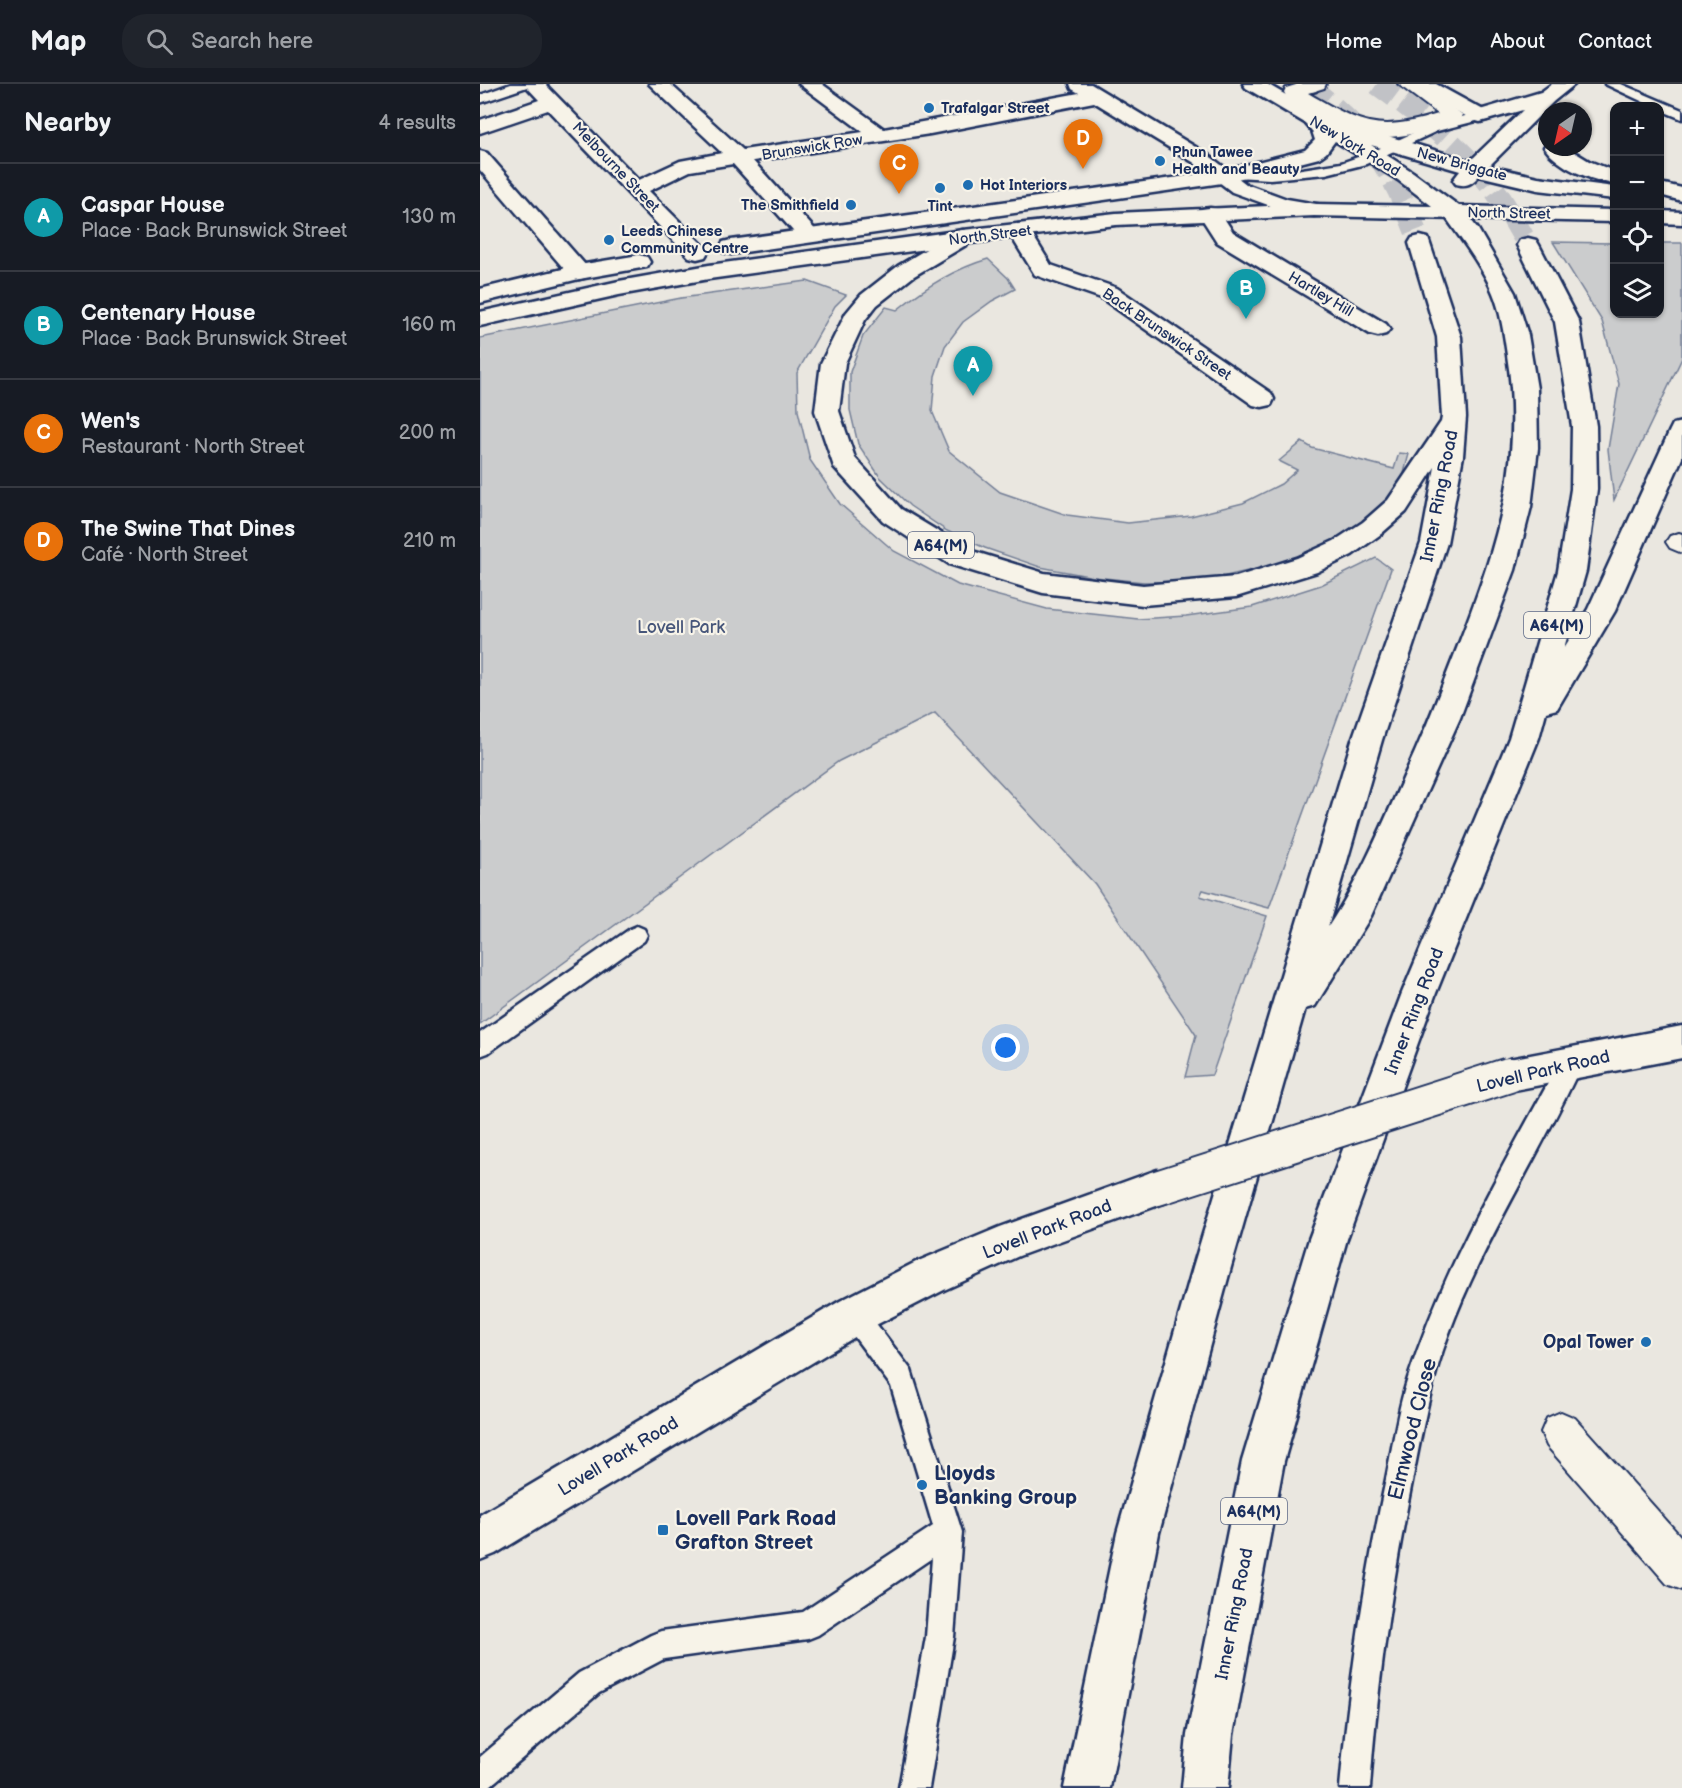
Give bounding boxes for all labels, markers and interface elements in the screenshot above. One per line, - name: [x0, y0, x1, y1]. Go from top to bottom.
- search box: [122, 14, 542, 68]
- text: Map: [30, 25, 86, 58]
- icon: search: [143, 25, 176, 58]
- text: Search here: [191, 28, 313, 55]
- text: Home: [1325, 29, 1382, 54]
- text: Map: [1415, 29, 1457, 54]
- text: About: [1490, 29, 1545, 54]
- text: Contact: [1578, 29, 1652, 54]
- place label: Trafalgar Street: [941, 99, 1049, 118]
- marker: Trafalgar Street: [922, 101, 936, 115]
- north arrow: [1538, 102, 1592, 156]
- map controls: [1610, 102, 1664, 318]
- button: +: [1610, 102, 1664, 156]
- text: Nearby: [24, 108, 111, 139]
- text: 4 results: [378, 111, 456, 135]
- street label: New York Road: [1306, 112, 1404, 181]
- street label: Melbourne Street: [568, 118, 664, 217]
- pin: D: [1064, 120, 1102, 169]
- street label: Brunswick Row: [760, 130, 864, 165]
- place label: Phun Tawee Health and Beauty: [1172, 143, 1299, 179]
- street label: New Briggate: [1415, 143, 1509, 186]
- pin: C: [880, 144, 918, 194]
- marker: Phun Tawee Health and Beauty: [1153, 154, 1167, 168]
- button: −: [1610, 156, 1664, 210]
- place label: Hot Interiors: [980, 176, 1067, 195]
- marker: Hot Interiors: [961, 178, 975, 192]
- marker: Tint: [933, 181, 947, 195]
- text: Caspar House: [81, 192, 225, 219]
- place label: The Smithfield: [741, 196, 839, 215]
- place label: Tint: [927, 197, 953, 216]
- marker: The Smithfield: [844, 198, 858, 212]
- street label: North Street: [1467, 203, 1551, 224]
- text: A: [37, 205, 50, 229]
- text: 130 m: [402, 205, 456, 229]
- button: locate: [1610, 210, 1664, 264]
- text: Place · Back Brunswick Street: [81, 219, 347, 243]
- street label: North Street: [948, 221, 1033, 250]
- place label: Leeds Chinese Community Centre: [621, 222, 749, 258]
- marker: Leeds Chinese Community Centre: [602, 233, 616, 247]
- button: layers: [1610, 264, 1664, 318]
- street label: Hartley Hill: [1285, 268, 1357, 321]
- pin: B: [1226, 270, 1266, 319]
- street label: Back Brunswick Street: [1098, 284, 1235, 385]
- text: Centenary House: [81, 300, 255, 327]
- text: B: [36, 313, 51, 337]
- text: 160 m: [402, 313, 456, 337]
- text: Place · Back Brunswick Street: [81, 327, 347, 351]
- pin: A: [954, 346, 992, 396]
- text: Wen's: [81, 408, 140, 435]
- text: C: [36, 421, 51, 445]
- text: 200 m: [399, 421, 456, 445]
- street label: Inner Ring Road: [1416, 428, 1463, 564]
- text: Restaurant · North Street: [81, 435, 305, 459]
- text: The Swine That Dines: [81, 516, 295, 543]
- text: D: [37, 529, 50, 553]
- text: 210 m: [403, 529, 456, 553]
- road number: A64(M): [908, 532, 974, 558]
- text: Café · North Street: [81, 543, 248, 567]
- road number: A64(M): [1524, 612, 1590, 638]
- park label: Lovell Park: [637, 617, 725, 638]
- street label: Inner Ring Road: [1381, 945, 1448, 1077]
- your location: [991, 1033, 1020, 1062]
- street label: Lovell Park Road: [1474, 1046, 1612, 1097]
- street label: Lovell Park Road: [980, 1195, 1115, 1264]
- place label: Opal Tower: [1543, 1332, 1635, 1353]
- marker: Opal Tower: [1639, 1335, 1653, 1349]
- street label: Elmwood Close: [1383, 1356, 1442, 1503]
- street label: Lovell Park Road: [554, 1412, 682, 1501]
- place label: Lloyds Banking Group: [934, 1461, 1077, 1510]
- marker: Lloyds Banking Group: [915, 1478, 929, 1492]
- road number: A64(M): [1221, 1498, 1287, 1524]
- place label: Lovell Park Road Grafton Street: [675, 1506, 836, 1555]
- marker: Lovell Park Road Grafton Street: [656, 1523, 670, 1537]
- street label: Inner Ring Road: [1211, 1546, 1258, 1682]

